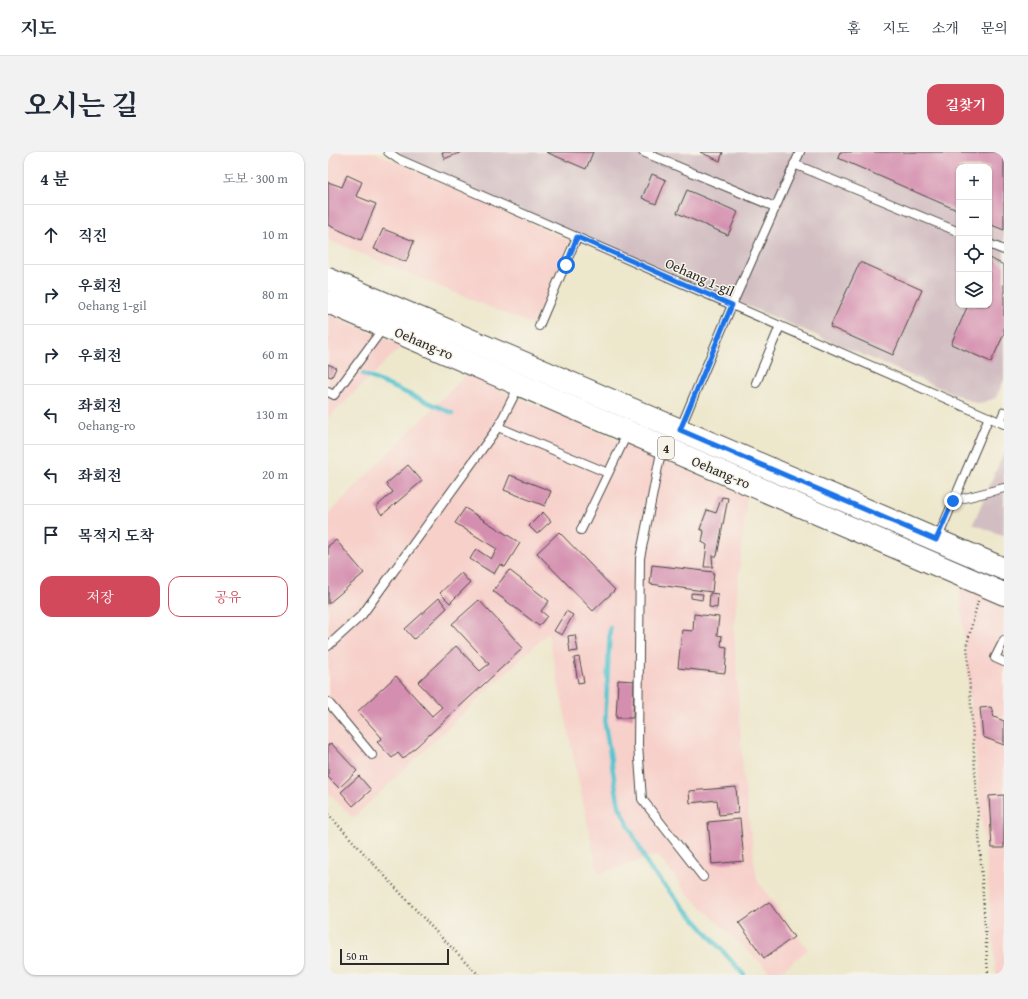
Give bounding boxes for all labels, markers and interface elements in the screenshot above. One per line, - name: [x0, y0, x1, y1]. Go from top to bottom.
- text: 지도: [20, 14, 57, 42]
- text: 홈: [847, 18, 861, 38]
- text: 지도: [883, 18, 910, 38]
- text: 소개: [932, 18, 959, 38]
- text: 문의: [981, 18, 1008, 38]
- text: 오시는 길: [24, 84, 138, 125]
- button: 길찾기: [927, 84, 1004, 125]
- map controls: [956, 164, 992, 308]
- button: +: [956, 164, 992, 200]
- text: 4 분: [40, 166, 69, 191]
- text: 도보 · 300 m: [223, 169, 288, 188]
- button: −: [956, 200, 992, 236]
- icon: ahead: [40, 224, 62, 246]
- text: 직진: [78, 225, 107, 246]
- text: 10 m: [262, 225, 288, 244]
- button: locate: [956, 236, 992, 272]
- street label: Oehang 1-gil: [662, 253, 738, 301]
- route start: [557, 256, 575, 274]
- button: layers: [956, 272, 992, 308]
- text: 우회전: [78, 275, 121, 296]
- icon: right: [40, 284, 62, 306]
- text: 80 m: [262, 285, 288, 304]
- text: Oehang 1-gil: [78, 296, 147, 315]
- street label: Oehang-ro: [392, 322, 456, 364]
- icon: right: [40, 344, 62, 366]
- text: 우회전: [78, 345, 121, 366]
- text: 60 m: [262, 345, 288, 364]
- text: 좌회전: [78, 395, 121, 416]
- icon: left: [40, 404, 62, 426]
- text: 130 m: [256, 405, 288, 424]
- text: Oehang-ro: [78, 416, 135, 435]
- road number: 4: [658, 437, 674, 459]
- street label: Oehang-ro: [689, 451, 753, 493]
- icon: left: [40, 464, 62, 486]
- text: 좌회전: [78, 465, 121, 486]
- text: 20 m: [262, 465, 288, 484]
- route end: [944, 492, 962, 510]
- icon: arrive: [40, 524, 62, 546]
- text: 목적지 도착: [78, 525, 154, 546]
- button: 저장: [40, 576, 160, 617]
- button: 공유: [168, 576, 288, 617]
- scale bar: [340, 947, 449, 966]
- text: 50 m: [346, 948, 368, 964]

